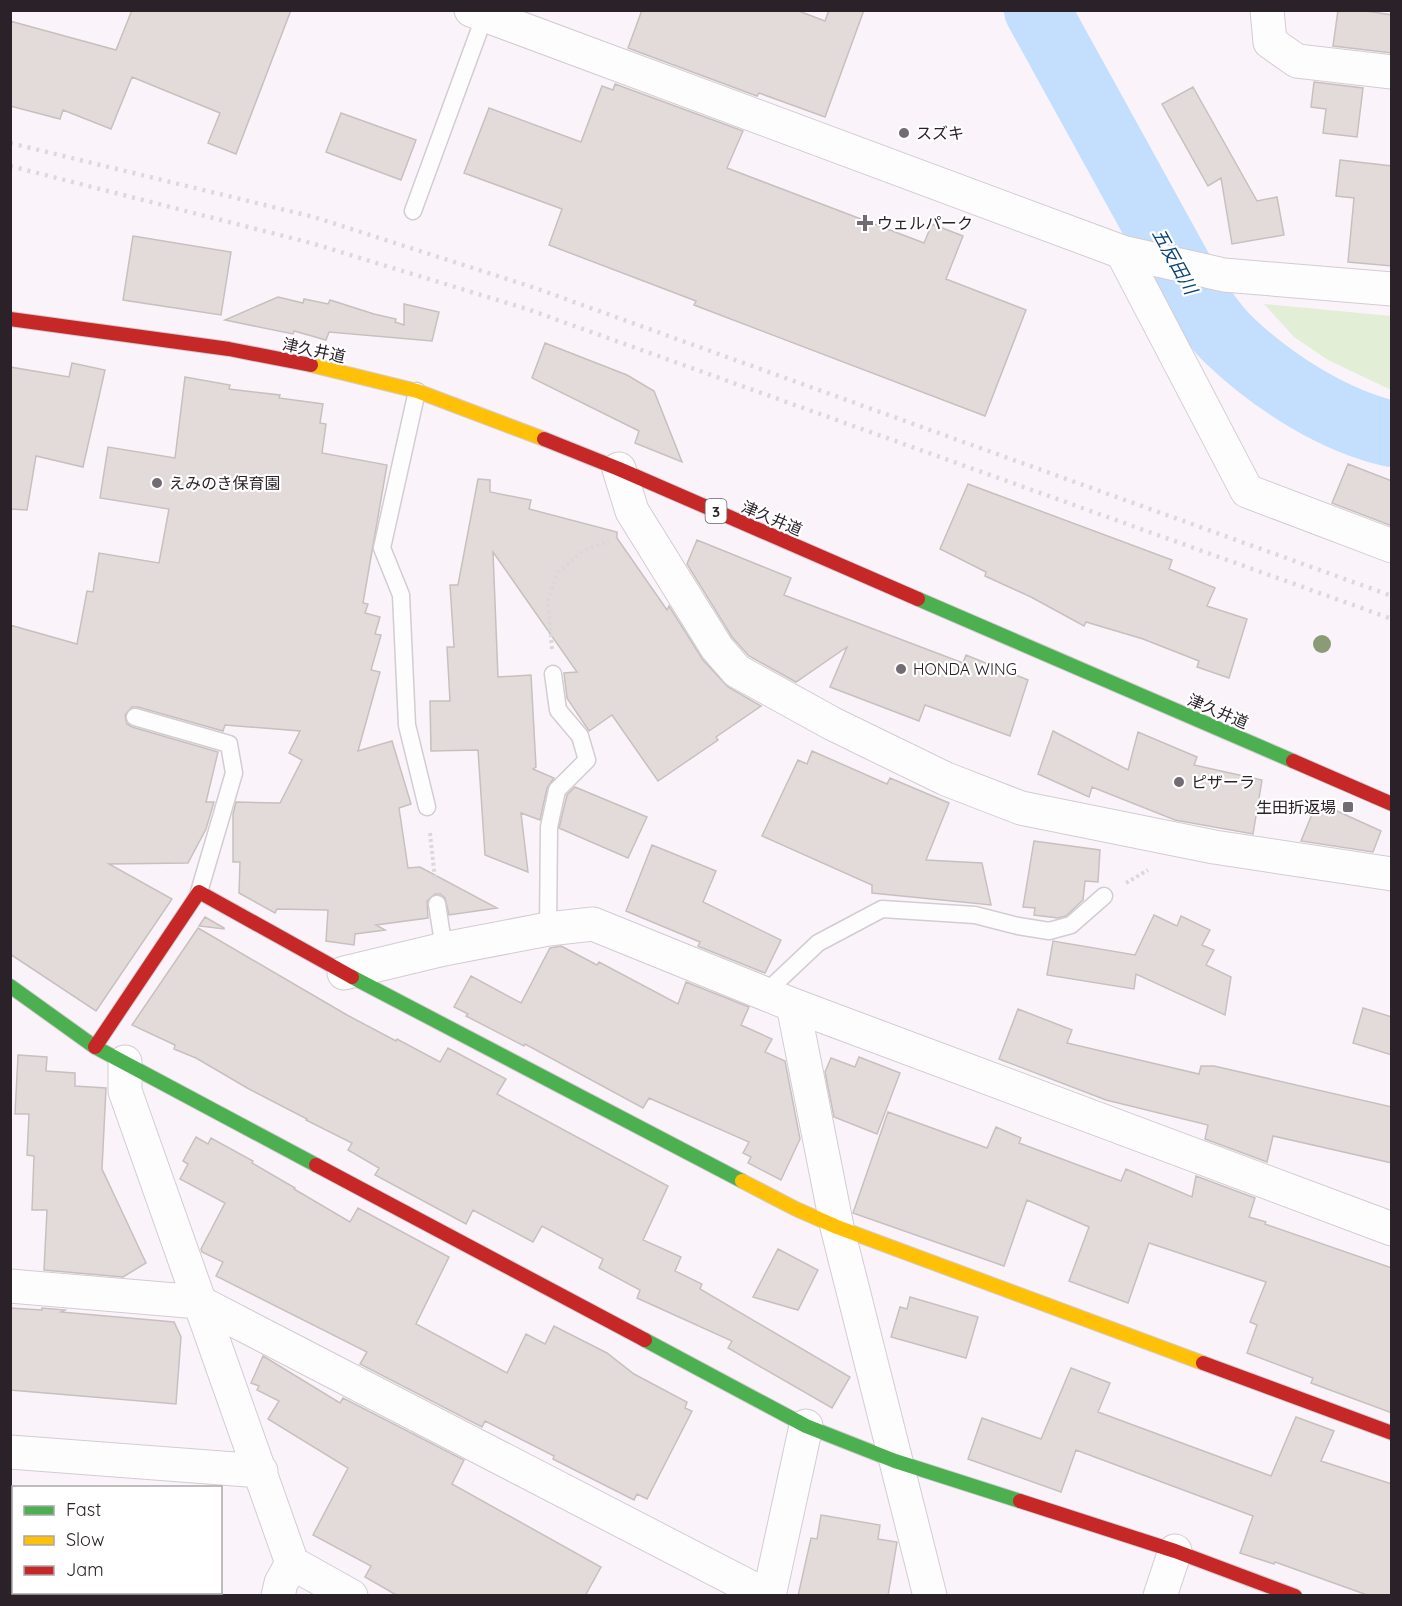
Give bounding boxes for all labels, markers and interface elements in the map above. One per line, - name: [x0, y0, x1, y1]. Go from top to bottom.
- place label: スズキ: [916, 123, 964, 143]
- marker: スズキ: [897, 126, 911, 140]
- place label: ウェルパーク: [877, 213, 973, 233]
- marker: ウェルパーク: [858, 216, 872, 230]
- water label: 五反田川: [1147, 224, 1203, 300]
- street label: 津久井道: [281, 334, 347, 366]
- place label: えみのき保育園: [169, 473, 281, 493]
- marker: えみのき保育園: [150, 476, 164, 490]
- street label: 津久井道: [739, 496, 805, 540]
- road number: 3: [706, 499, 726, 523]
- place label: HONDA WING: [913, 659, 1017, 679]
- marker: HONDA WING: [894, 662, 908, 676]
- street label: 津久井道: [1185, 689, 1251, 733]
- place label: ピザーラ: [1191, 772, 1255, 792]
- marker: ピザーラ: [1172, 775, 1186, 789]
- place label: 生田折返場: [1256, 797, 1336, 817]
- marker: 生田折返場: [1341, 800, 1355, 814]
- legend: [12, 1486, 222, 1594]
- text: Fast: [66, 1498, 101, 1521]
- text: Slow: [66, 1528, 104, 1551]
- text: Jam: [66, 1558, 104, 1581]

